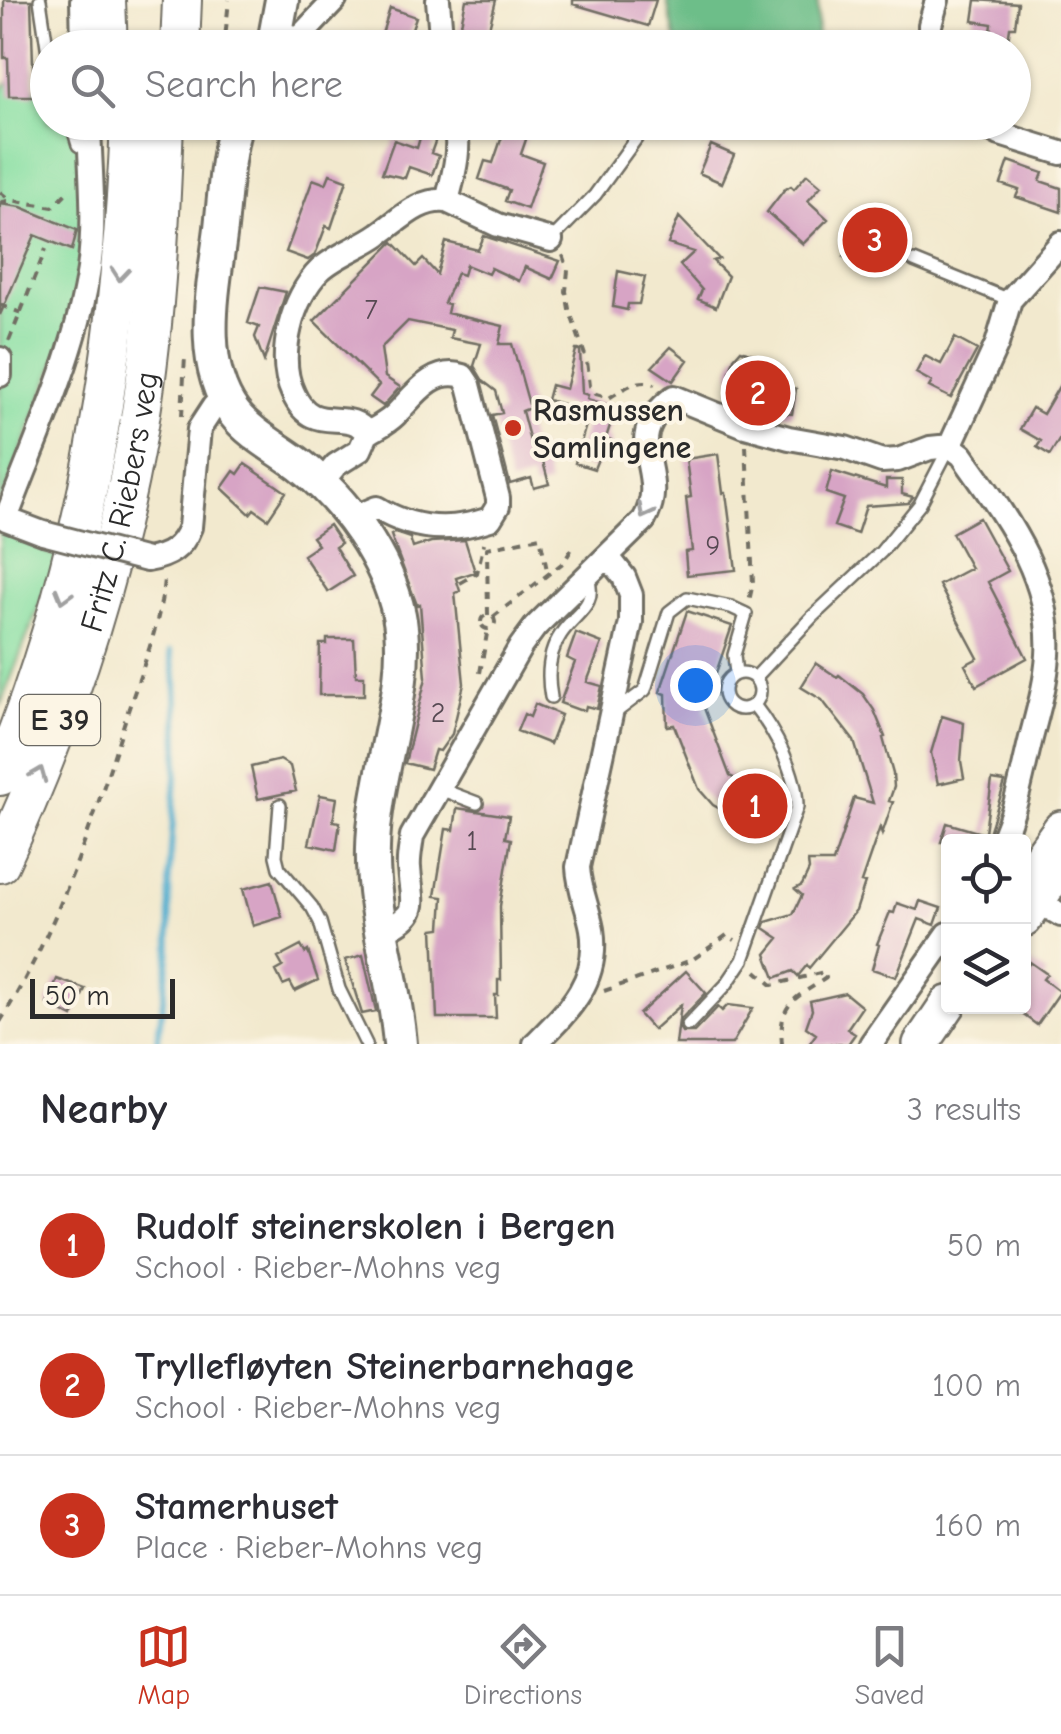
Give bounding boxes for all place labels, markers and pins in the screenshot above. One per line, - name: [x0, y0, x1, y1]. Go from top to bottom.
- pin: 3: [842, 202, 908, 278]
- pin: 2: [726, 356, 790, 430]
- place label: Rasmussen Samlingene: [533, 392, 691, 466]
- marker: Rasmussen Samlingene: [502, 417, 524, 439]
- pin: 1: [722, 768, 788, 844]

